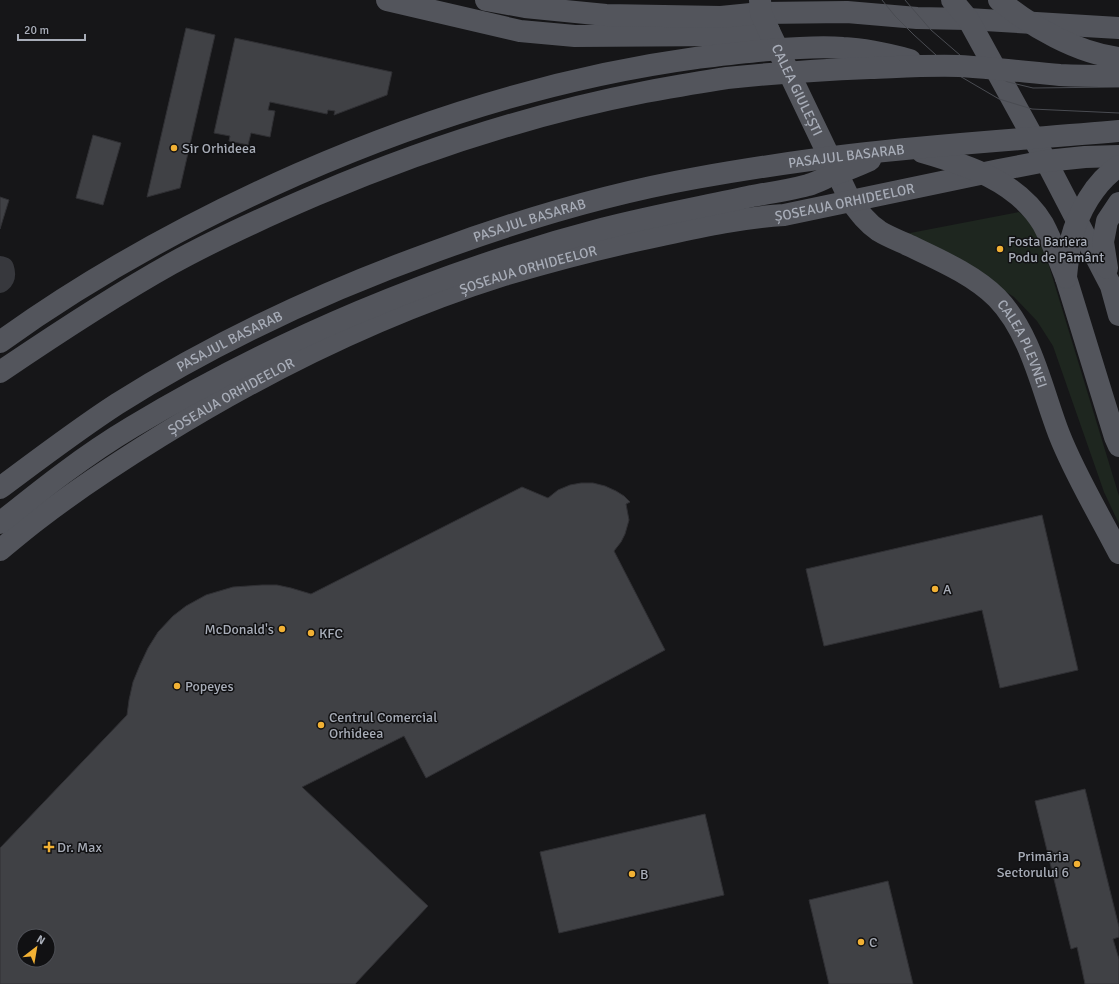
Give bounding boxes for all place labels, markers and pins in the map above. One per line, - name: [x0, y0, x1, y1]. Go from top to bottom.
- place label: Sir Orhideea: [182, 140, 256, 157]
- marker: Sir Orhideea: [169, 143, 179, 153]
- place label: Fosta Bariera Podu de Pământ: [1008, 233, 1104, 266]
- marker: Fosta Bariera Podu de Pământ: [995, 244, 1005, 254]
- place label: A: [943, 581, 952, 598]
- marker: A: [930, 584, 940, 594]
- place label: McDonald's: [205, 621, 274, 638]
- marker: McDonald's: [277, 624, 287, 634]
- place label: KFC: [319, 625, 343, 642]
- marker: KFC: [306, 628, 316, 638]
- place label: Popeyes: [185, 678, 234, 695]
- marker: Popeyes: [172, 681, 182, 691]
- place label: Centrul Comercial Orhideea: [329, 709, 437, 742]
- marker: Centrul Comercial Orhideea: [316, 720, 326, 730]
- place label: Dr. Max: [57, 839, 102, 856]
- marker: Dr. Max: [44, 842, 54, 852]
- place label: Primăria Sectorului 6: [997, 848, 1069, 881]
- marker: Primăria Sectorului 6: [1072, 859, 1082, 869]
- place label: B: [640, 866, 648, 883]
- marker: B: [627, 869, 637, 879]
- place label: C: [869, 934, 877, 951]
- marker: C: [856, 937, 866, 947]

